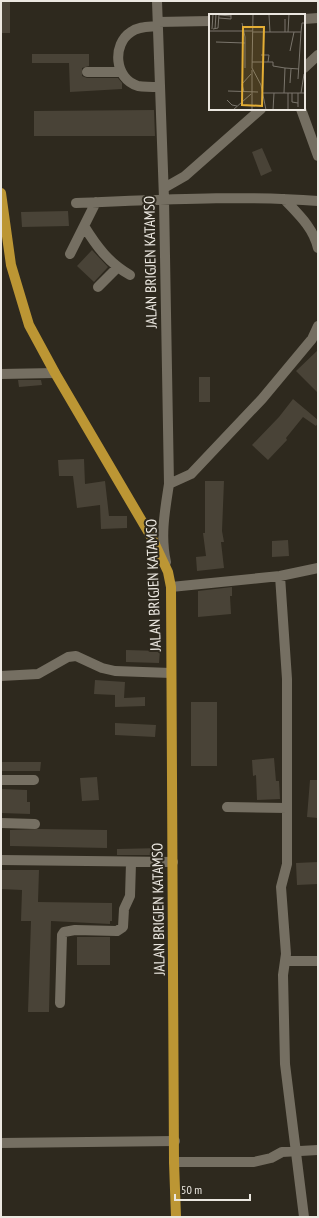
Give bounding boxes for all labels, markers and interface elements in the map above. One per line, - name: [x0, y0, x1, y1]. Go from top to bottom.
- inset map: [209, 14, 305, 110]
- street label: JALAN BRIGJEN KATAMSO: [139, 196, 161, 329]
- street label: JALAN BRIGJEN KATAMSO: [141, 519, 165, 652]
- street label: JALAN BRIGJEN KATAMSO: [147, 843, 169, 976]
- scale bar: [175, 1176, 250, 1202]
- text: 50 m: [181, 1182, 202, 1197]

